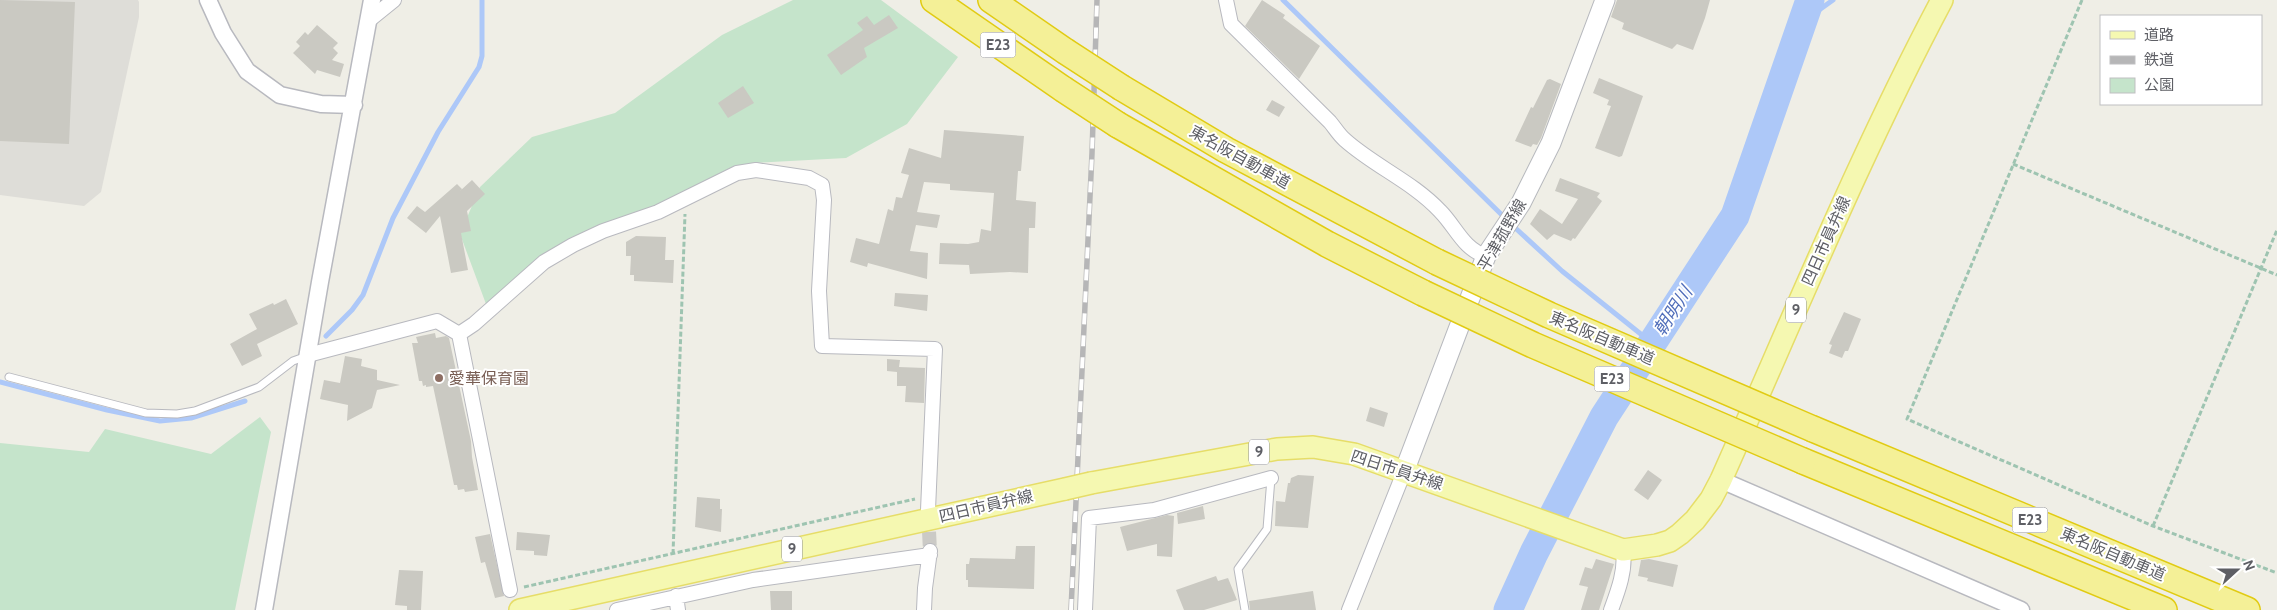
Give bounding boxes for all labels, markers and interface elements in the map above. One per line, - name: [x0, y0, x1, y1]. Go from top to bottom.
- legend: [2100, 15, 2262, 105]
- text: 道路: [2144, 26, 2174, 44]
- road number: E23: [980, 32, 1016, 58]
- text: 鉄道: [2144, 51, 2174, 69]
- text: 公園: [2144, 76, 2174, 94]
- street label: 東名阪自動車道: [1186, 122, 1294, 192]
- street label: 四日市員弁線: [1798, 193, 1854, 289]
- street label: 平津菰野線: [1474, 196, 1530, 274]
- water label: 朝明川: [1649, 281, 1698, 340]
- road number: 9: [1786, 298, 1806, 322]
- street label: 東名阪自動車道: [1547, 307, 1657, 369]
- road number: E23: [1594, 366, 1630, 392]
- place label: 愛華保育園: [449, 369, 529, 388]
- marker: 愛華保育園: [433, 372, 445, 384]
- road number: 9: [1249, 440, 1269, 464]
- street label: 四日市員弁線: [1348, 446, 1446, 494]
- street label: 四日市員弁線: [937, 486, 1035, 526]
- road number: E23: [2012, 508, 2048, 532]
- street label: 東名阪自動車道: [2058, 523, 2168, 585]
- road number: 9: [782, 536, 802, 562]
- north arrow: [2212, 545, 2262, 595]
- text: N: [2239, 557, 2259, 573]

